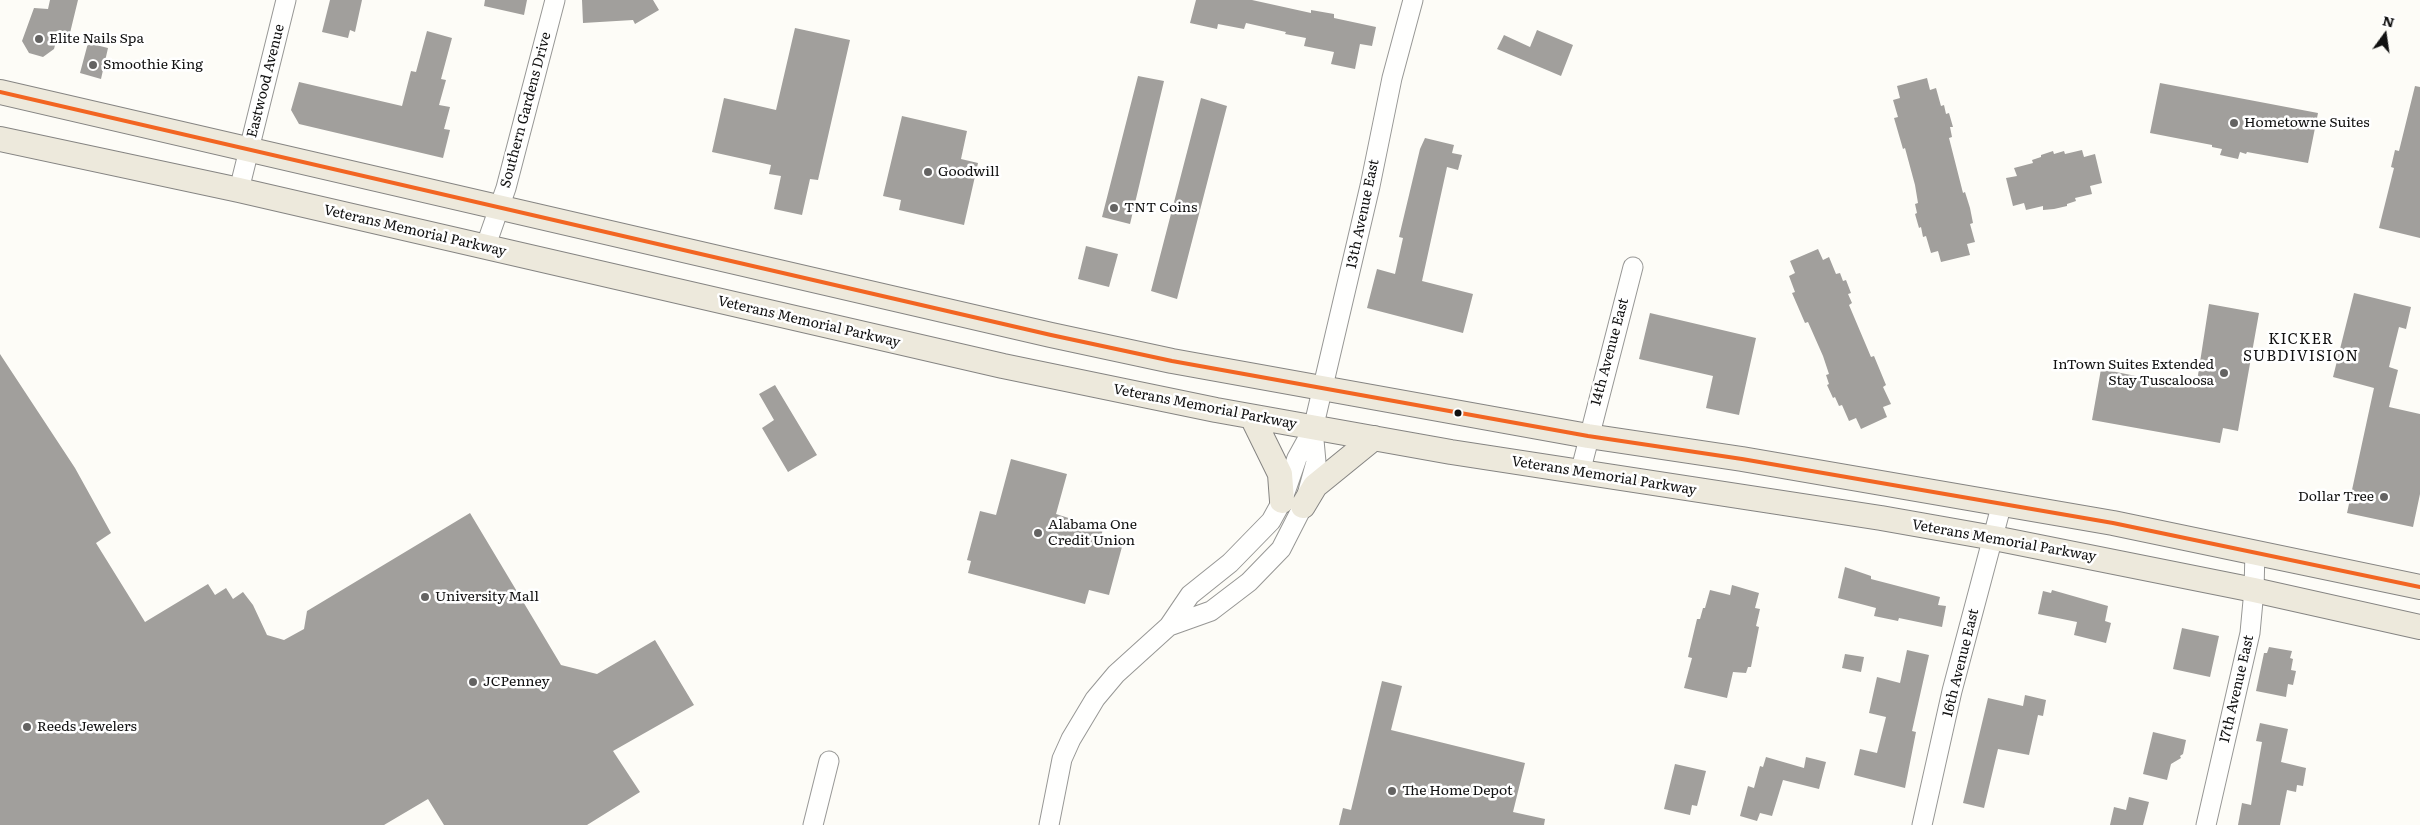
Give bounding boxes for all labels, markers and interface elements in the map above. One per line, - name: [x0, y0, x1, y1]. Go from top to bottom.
- text: N: [2381, 9, 2397, 32]
- north arrow: [2360, 10, 2410, 60]
- street label: Eastwood Avenue: [244, 22, 288, 140]
- street label: Southern Gardens Drive: [497, 30, 555, 190]
- place label: Elite Nails Spa: [49, 31, 144, 47]
- marker: Elite Nails Spa: [33, 33, 45, 45]
- place label: Smoothie King: [103, 57, 203, 73]
- marker: Smoothie King: [87, 59, 99, 71]
- place label: Hometowne Suites: [2244, 115, 2369, 131]
- marker: Hometowne Suites: [2228, 117, 2240, 129]
- street label: 13th Avenue East: [1343, 158, 1383, 270]
- place label: Goodwill: [938, 164, 999, 180]
- marker: Goodwill: [922, 166, 934, 178]
- place label: TNT Coins: [1124, 200, 1197, 216]
- street label: Veterans Memorial Parkway: [322, 202, 508, 260]
- marker: TNT Coins: [1108, 202, 1120, 214]
- street label: Veterans Memorial Parkway: [716, 293, 902, 351]
- street label: 14th Avenue East: [1588, 296, 1632, 408]
- district label: KICKER SUBDIVISION: [2242, 331, 2360, 366]
- place label: InTown Suites Extended Stay Tuscaloosa: [2052, 357, 2214, 390]
- marker: InTown Suites Extended Stay Tuscaloosa: [2218, 367, 2230, 379]
- street label: Veterans Memorial Parkway: [1112, 381, 1298, 433]
- unlabelled marker: [1453, 408, 1463, 418]
- street label: Veterans Memorial Parkway: [1510, 453, 1698, 499]
- place label: Dollar Tree: [2298, 489, 2374, 505]
- marker: Dollar Tree: [2378, 491, 2390, 503]
- street label: Veterans Memorial Parkway: [1910, 516, 2098, 566]
- place label: Alabama One Credit Union: [1048, 517, 1137, 550]
- marker: Alabama One Credit Union: [1032, 527, 1044, 539]
- place label: University Mall: [435, 589, 539, 605]
- marker: University Mall: [419, 591, 431, 603]
- street label: 16th Avenue East: [1939, 607, 1983, 719]
- street label: 17th Avenue East: [2216, 633, 2258, 745]
- place label: JCPenney: [483, 674, 550, 690]
- marker: JCPenney: [467, 676, 479, 688]
- place label: Reeds Jewelers: [37, 719, 137, 735]
- marker: Reeds Jewelers: [21, 721, 33, 733]
- place label: The Home Depot: [1402, 783, 1513, 799]
- marker: The Home Depot: [1386, 785, 1398, 797]

